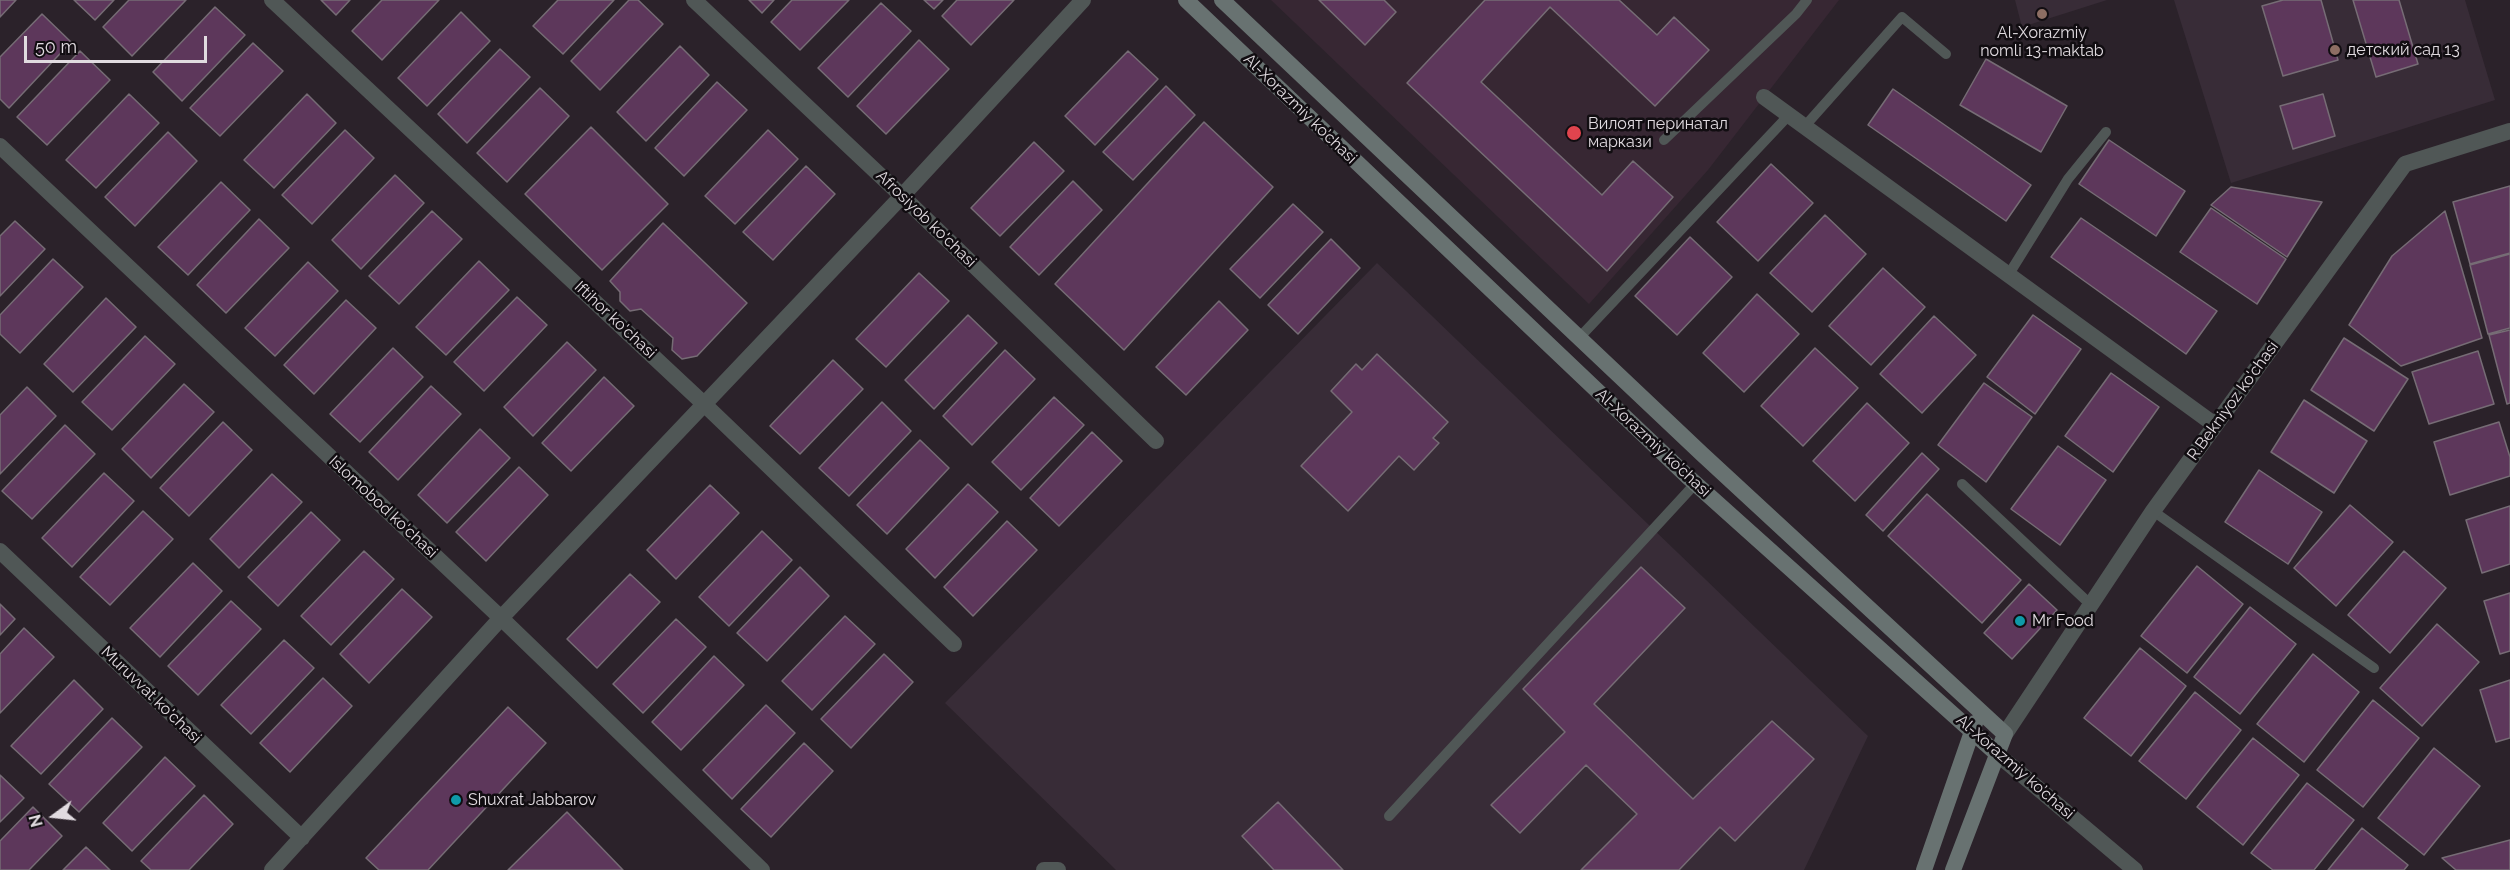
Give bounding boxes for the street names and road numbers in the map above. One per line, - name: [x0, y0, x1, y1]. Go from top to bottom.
- street label: Al-Xorazmiy ko’chasi: [1239, 50, 1361, 168]
- street label: Afrosiyob ko'chasi: [872, 166, 980, 272]
- street label: Iftihor ko'chasi: [570, 277, 660, 363]
- street label: R.Bekniyoz ko'chasi: [2183, 338, 2283, 464]
- street label: Al-Xorazmiy ko’chasi: [1592, 385, 1714, 501]
- street label: Islomobod ko'chasi: [325, 452, 441, 562]
- street label: Muruvvat ko'chasi: [97, 642, 205, 748]
- street label: Al-Xorazmiy ko’chasi: [1952, 711, 2078, 823]

